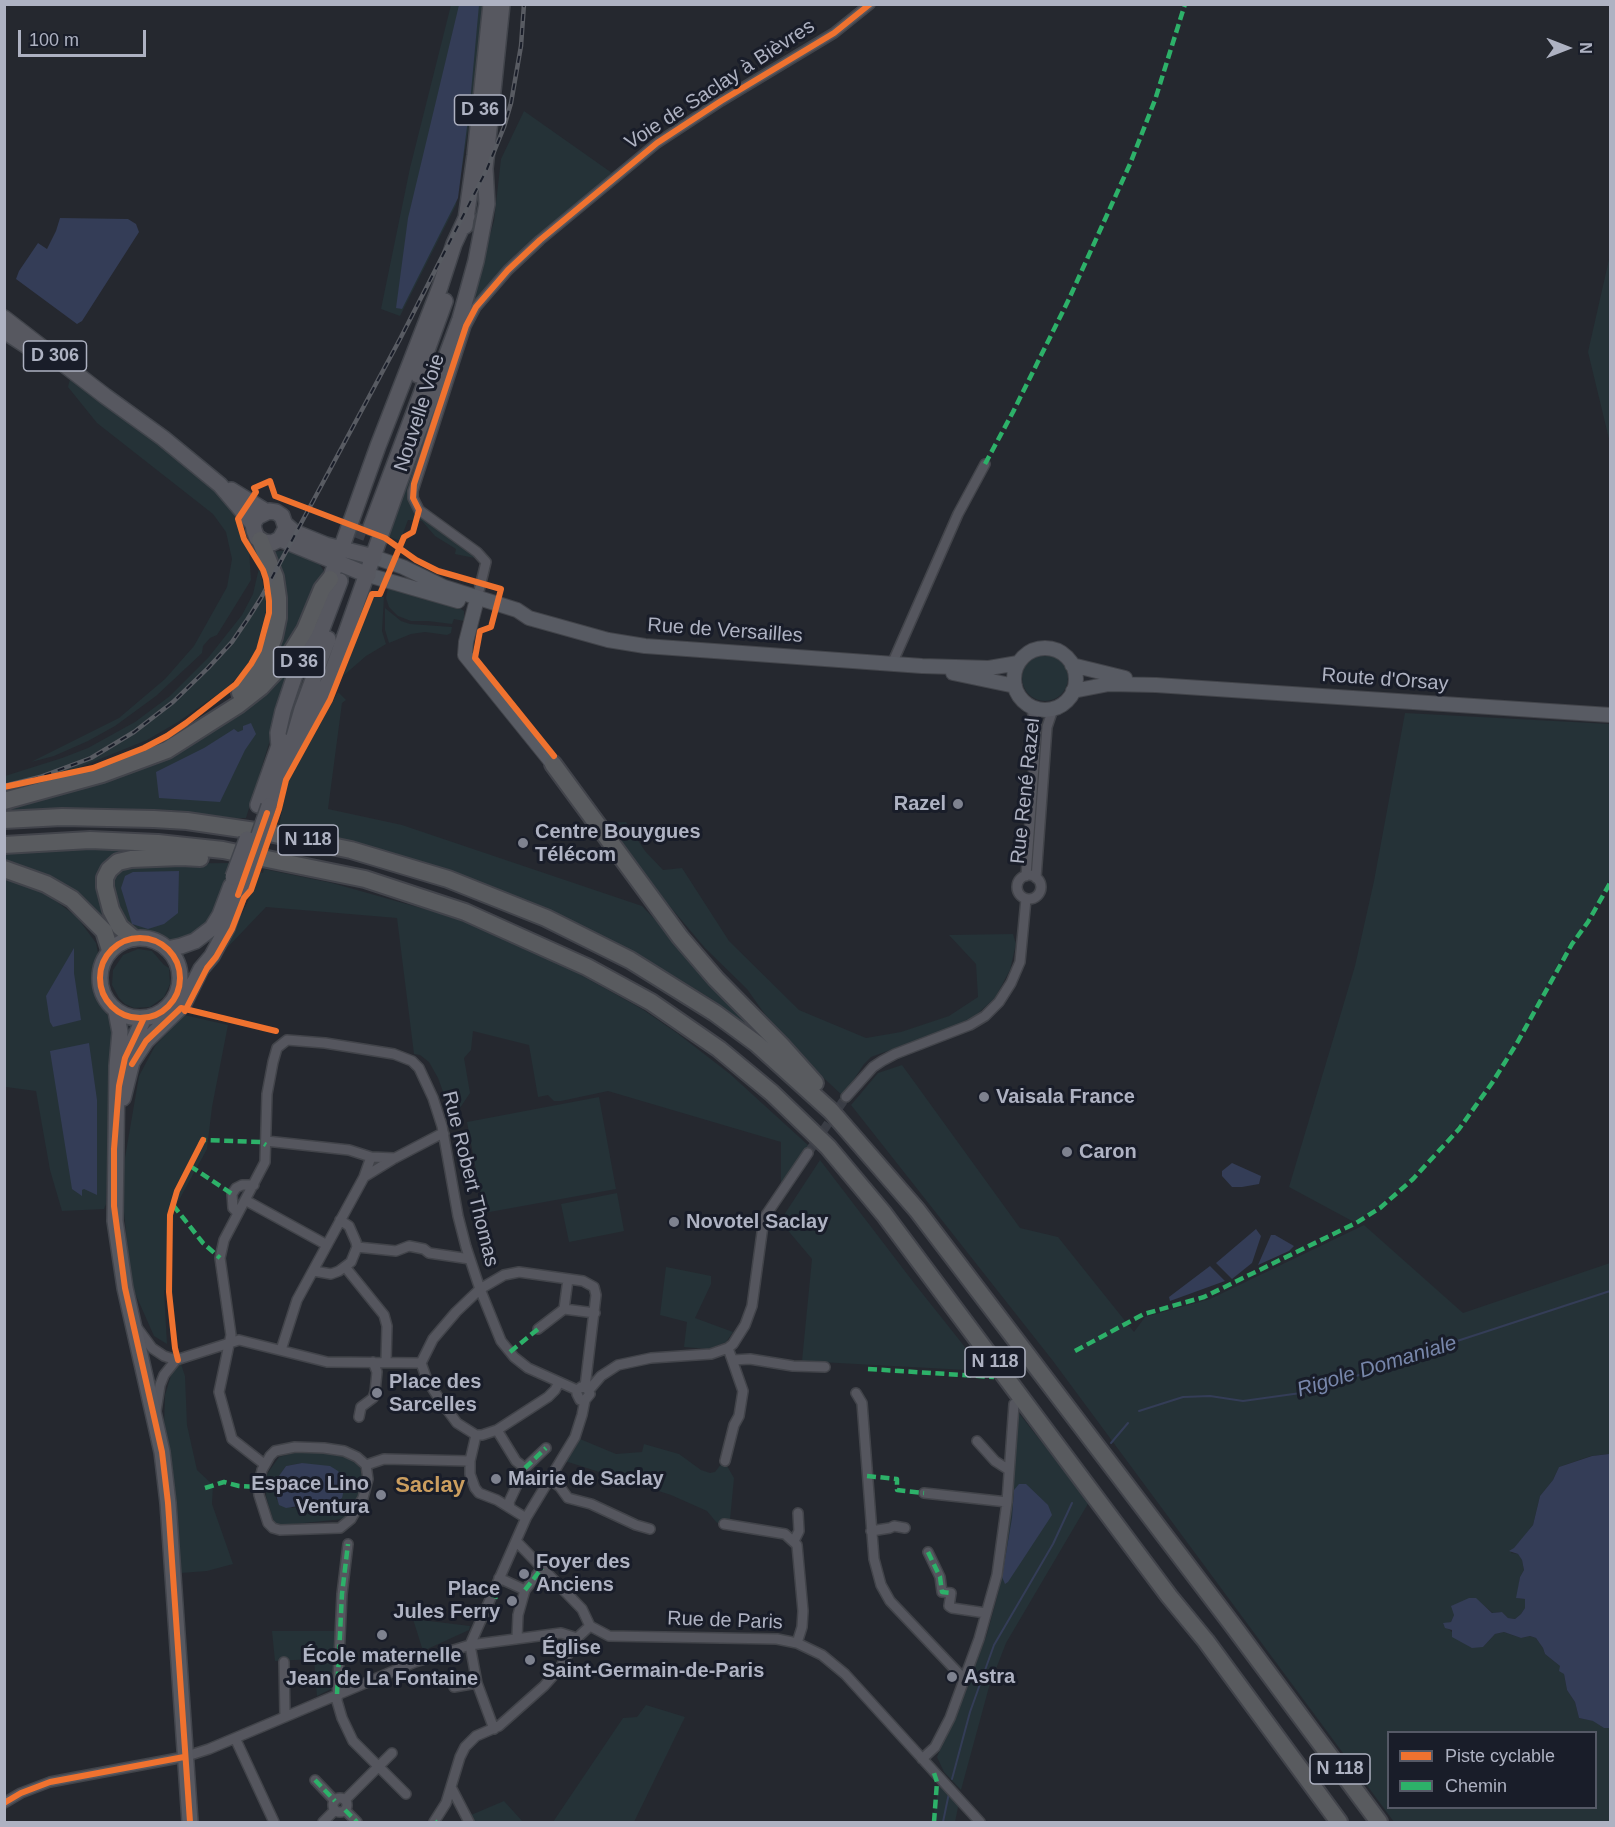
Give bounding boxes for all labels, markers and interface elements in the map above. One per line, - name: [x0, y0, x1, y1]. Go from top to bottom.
- street label: Voie de Saclay à Bièvres: [621, 15, 819, 155]
- scale bar: [21, 18, 148, 56]
- north arrow: [1537, 18, 1597, 78]
- text: 100 m: [29, 30, 79, 50]
- text: N: [1577, 42, 1594, 54]
- road number: D 36: [454, 95, 506, 125]
- road number: D 306: [23, 341, 86, 371]
- street label: Nouvelle Voie: [390, 351, 450, 475]
- street label: Rue de Versailles: [647, 614, 803, 648]
- road number: D 36: [274, 647, 324, 677]
- street label: Route d'Orsay: [1321, 664, 1449, 696]
- street label: Rue René Razel: [1006, 717, 1046, 865]
- place label: Razel: [894, 792, 946, 816]
- marker: Razel: [951, 797, 965, 811]
- place label: Centre Bouygues Télécom: [535, 820, 701, 867]
- road number: N 118: [278, 825, 338, 855]
- marker: Centre Bouygues Télécom: [516, 836, 530, 850]
- place label: Vaisala France: [996, 1085, 1135, 1109]
- street label: Rue Robert Thomas: [437, 1089, 503, 1269]
- marker: Vaisala France: [977, 1090, 991, 1104]
- place label: Caron: [1079, 1140, 1137, 1164]
- marker: Caron: [1060, 1145, 1074, 1159]
- place label: Novotel Saclay: [686, 1210, 828, 1234]
- marker: Novotel Saclay: [667, 1215, 681, 1229]
- water label: Rigole Domaniale: [1294, 1331, 1460, 1403]
- road number: N 118: [965, 1347, 1025, 1377]
- place label: Place des Sarcelles: [389, 1370, 481, 1417]
- marker: Place des Sarcelles: [370, 1386, 384, 1400]
- place label: Mairie de Saclay: [508, 1467, 664, 1491]
- place label: Espace Lino Ventura: [251, 1472, 369, 1519]
- marker: Mairie de Saclay: [489, 1472, 503, 1486]
- district label: Saclay: [395, 1473, 465, 1499]
- marker: Espace Lino Ventura: [374, 1488, 388, 1502]
- place label: Foyer des Anciens: [536, 1550, 630, 1597]
- marker: Foyer des Anciens: [517, 1567, 531, 1581]
- place label: Place Jules Ferry: [393, 1577, 500, 1624]
- marker: Place Jules Ferry: [505, 1594, 519, 1608]
- street label: Rue de Paris: [667, 1607, 783, 1635]
- marker: École maternelle Jean de La Fontaine: [375, 1628, 389, 1642]
- place label: Église Saint-Germain-de-Paris: [542, 1636, 764, 1683]
- place label: École maternelle Jean de La Fontaine: [286, 1644, 478, 1691]
- marker: Église Saint-Germain-de-Paris: [523, 1653, 537, 1667]
- place label: Astra: [964, 1665, 1015, 1689]
- marker: Astra: [945, 1670, 959, 1684]
- legend: [1387, 1731, 1597, 1809]
- text: Piste cyclable: [1445, 1746, 1555, 1766]
- road number: N 118: [1310, 1754, 1370, 1784]
- text: Chemin: [1445, 1776, 1507, 1796]

